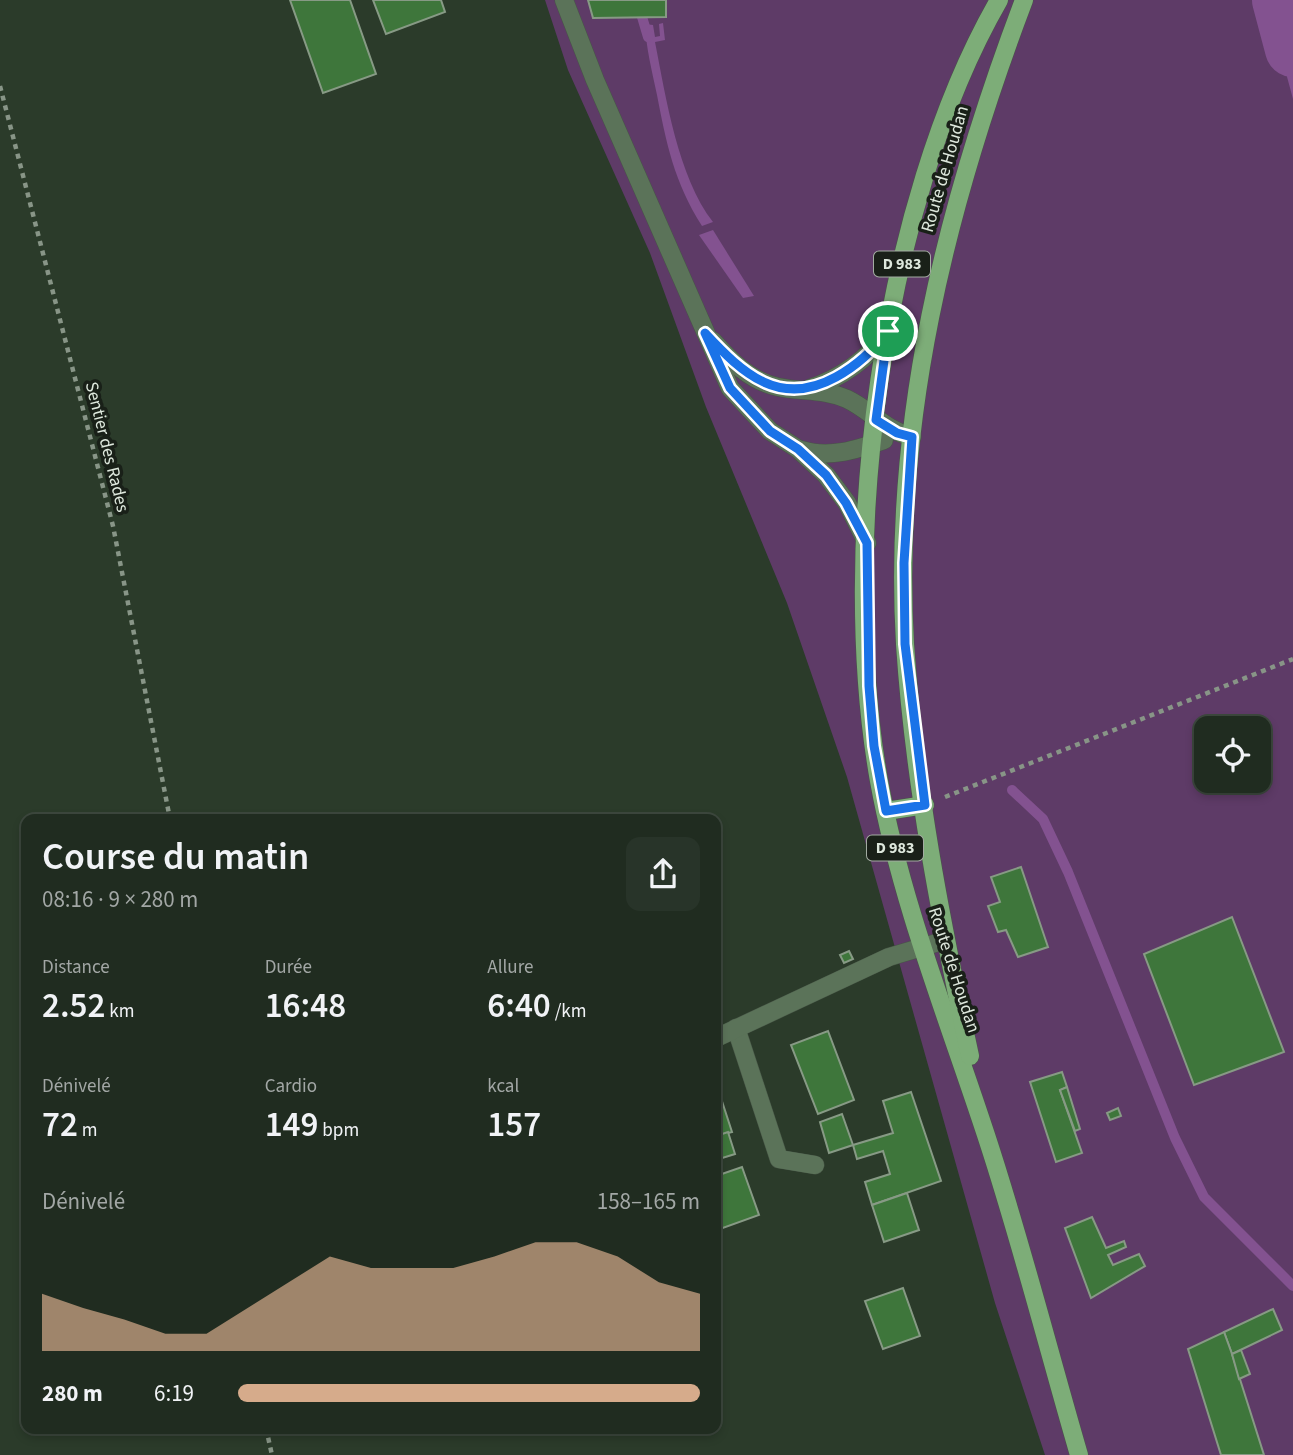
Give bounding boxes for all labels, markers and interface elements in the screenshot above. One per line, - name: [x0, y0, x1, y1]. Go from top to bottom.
- street label: Route de Houdan: [915, 103, 975, 235]
- road number: D 983: [874, 252, 930, 276]
- pin: [858, 301, 918, 361]
- icon: arrive: [869, 312, 907, 350]
- street label: Sentier des Rades: [79, 379, 135, 515]
- map controls: [1194, 716, 1271, 793]
- button: locate: [1194, 716, 1271, 793]
- text: Course du matin: [42, 830, 309, 884]
- road number: D 983: [867, 835, 923, 860]
- button: share: [626, 837, 700, 911]
- text: 08:16 · 9 × 280 m: [42, 883, 198, 916]
- street label: Route de Houdan: [922, 904, 986, 1036]
- text: Distance: [42, 954, 110, 981]
- text: Durée: [265, 954, 312, 981]
- text: Allure: [487, 954, 534, 981]
- text: 2.52: [42, 981, 106, 1031]
- text: 16:48: [265, 981, 346, 1031]
- text: 6:40: [487, 981, 551, 1031]
- text: km: [106, 998, 134, 1025]
- text: /km: [551, 998, 586, 1025]
- text: Dénivelé: [42, 1073, 111, 1100]
- text: Cardio: [265, 1073, 317, 1100]
- text: kcal: [487, 1073, 519, 1100]
- text: 72: [42, 1100, 78, 1150]
- text: 149: [265, 1100, 319, 1150]
- text: 157: [487, 1100, 541, 1150]
- text: m: [78, 1117, 97, 1144]
- text: bpm: [319, 1117, 359, 1144]
- text: Dénivelé: [42, 1185, 125, 1218]
- text: 158–165 m: [597, 1185, 700, 1218]
- text: 280 m: [42, 1377, 103, 1410]
- text: 6:19: [154, 1377, 194, 1410]

